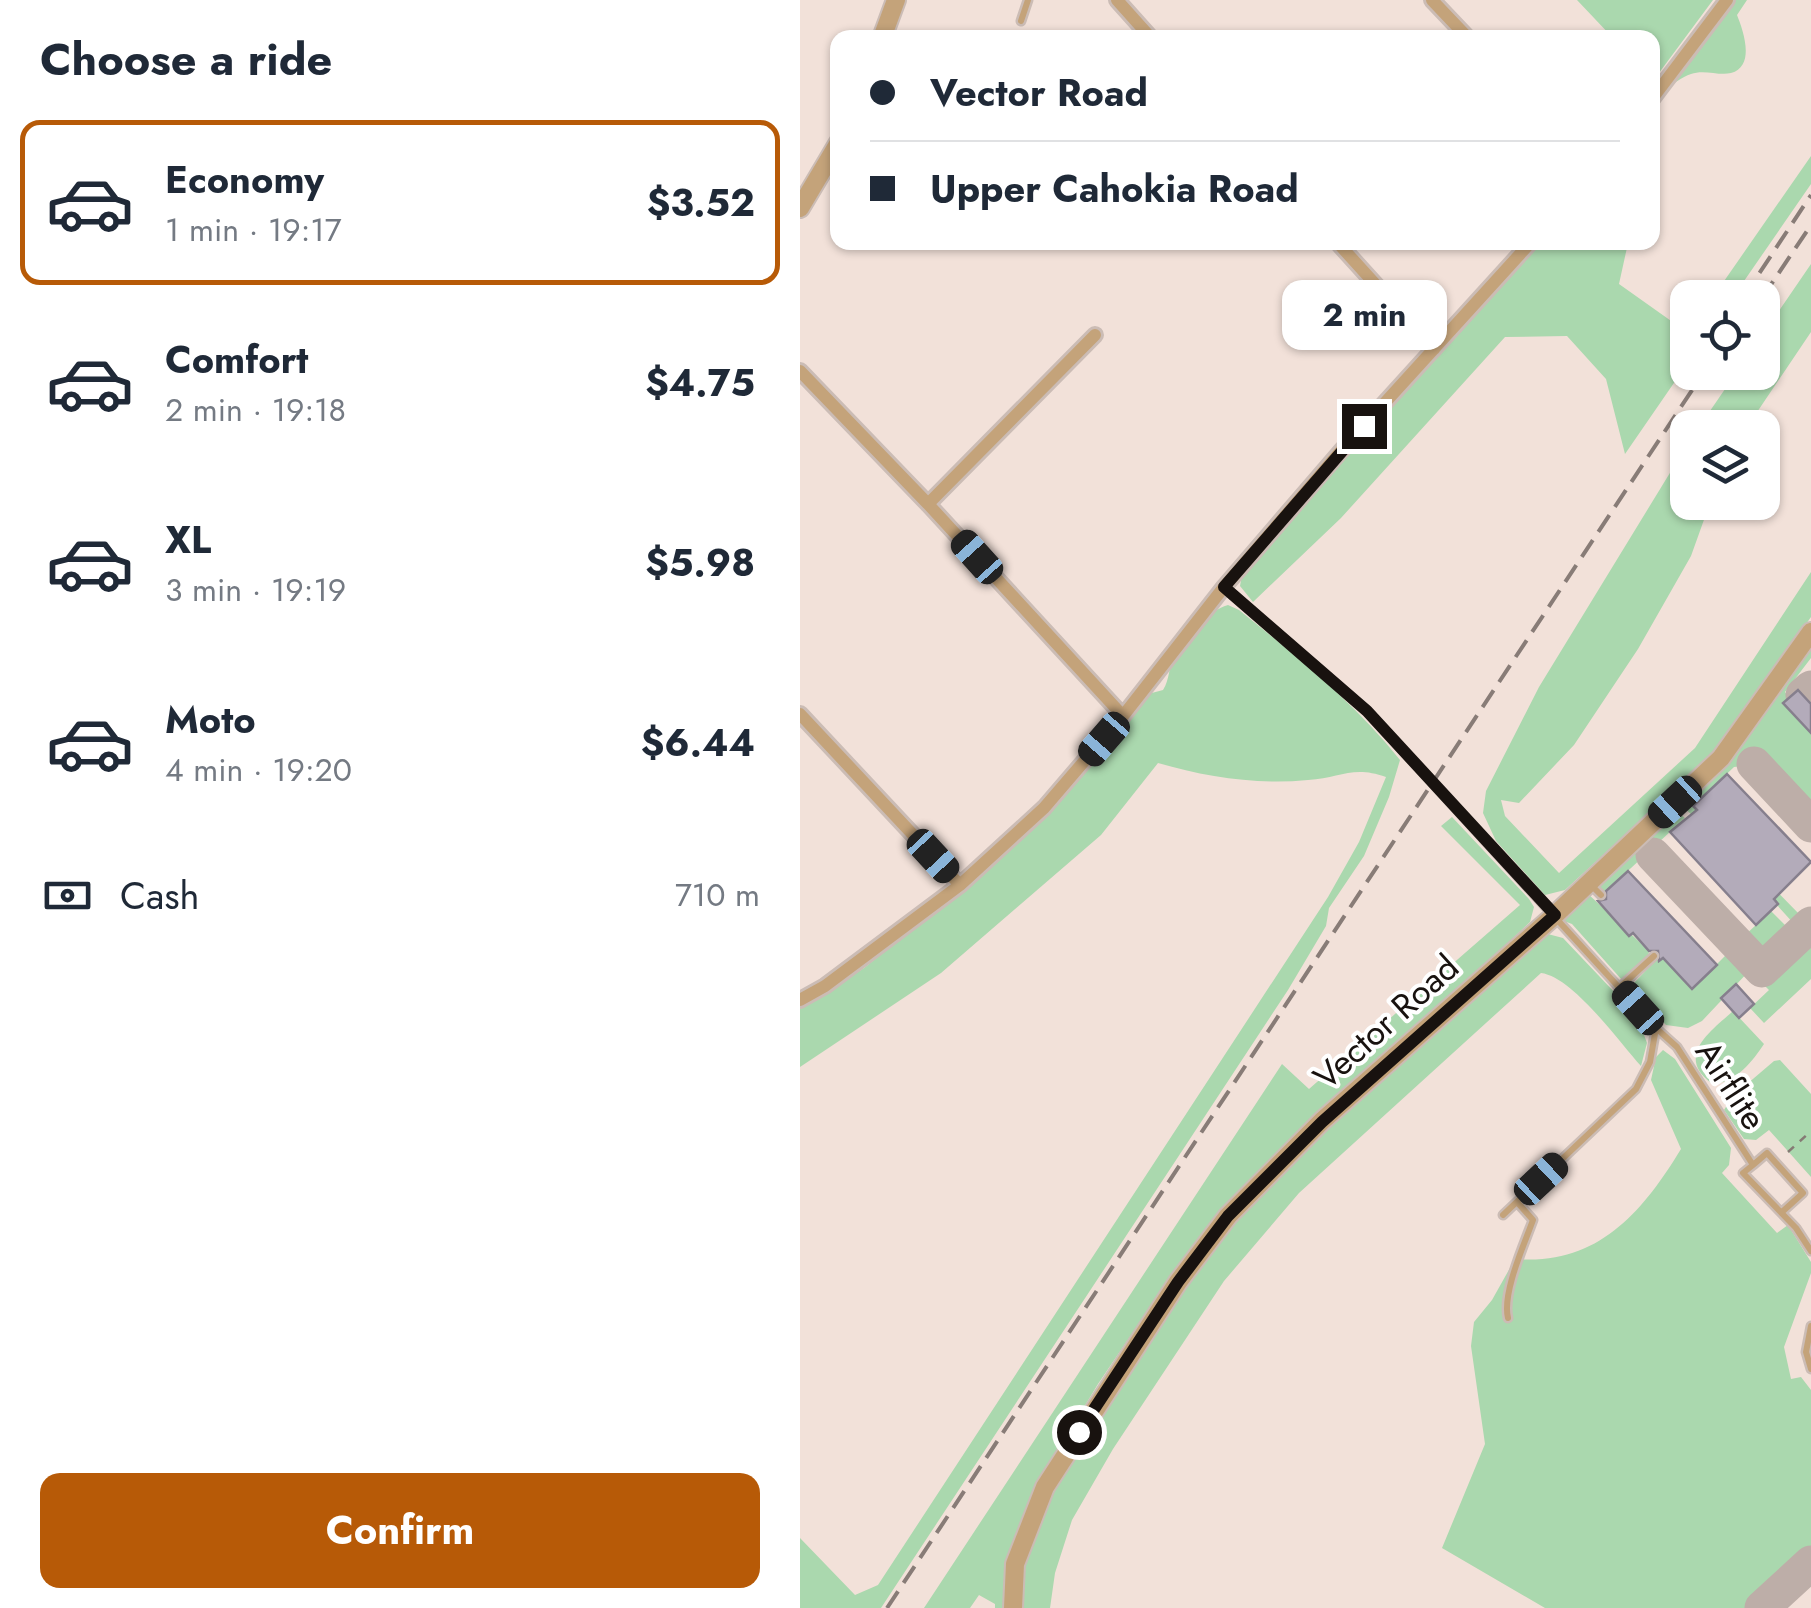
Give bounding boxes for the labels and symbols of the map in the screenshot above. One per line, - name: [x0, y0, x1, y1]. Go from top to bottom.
- callout: 2 min: [1282, 281, 1446, 351]
- route end: [1342, 404, 1387, 449]
- car: [946, 525, 1008, 589]
- car: [1073, 707, 1135, 771]
- car: [1643, 771, 1707, 833]
- car: [902, 824, 964, 888]
- street label: Vector Road: [1302, 943, 1470, 1101]
- car: [1607, 976, 1669, 1040]
- street label: Airflite: [1683, 1030, 1779, 1140]
- car: [1509, 1148, 1573, 1210]
- route start: [1057, 1410, 1102, 1455]

